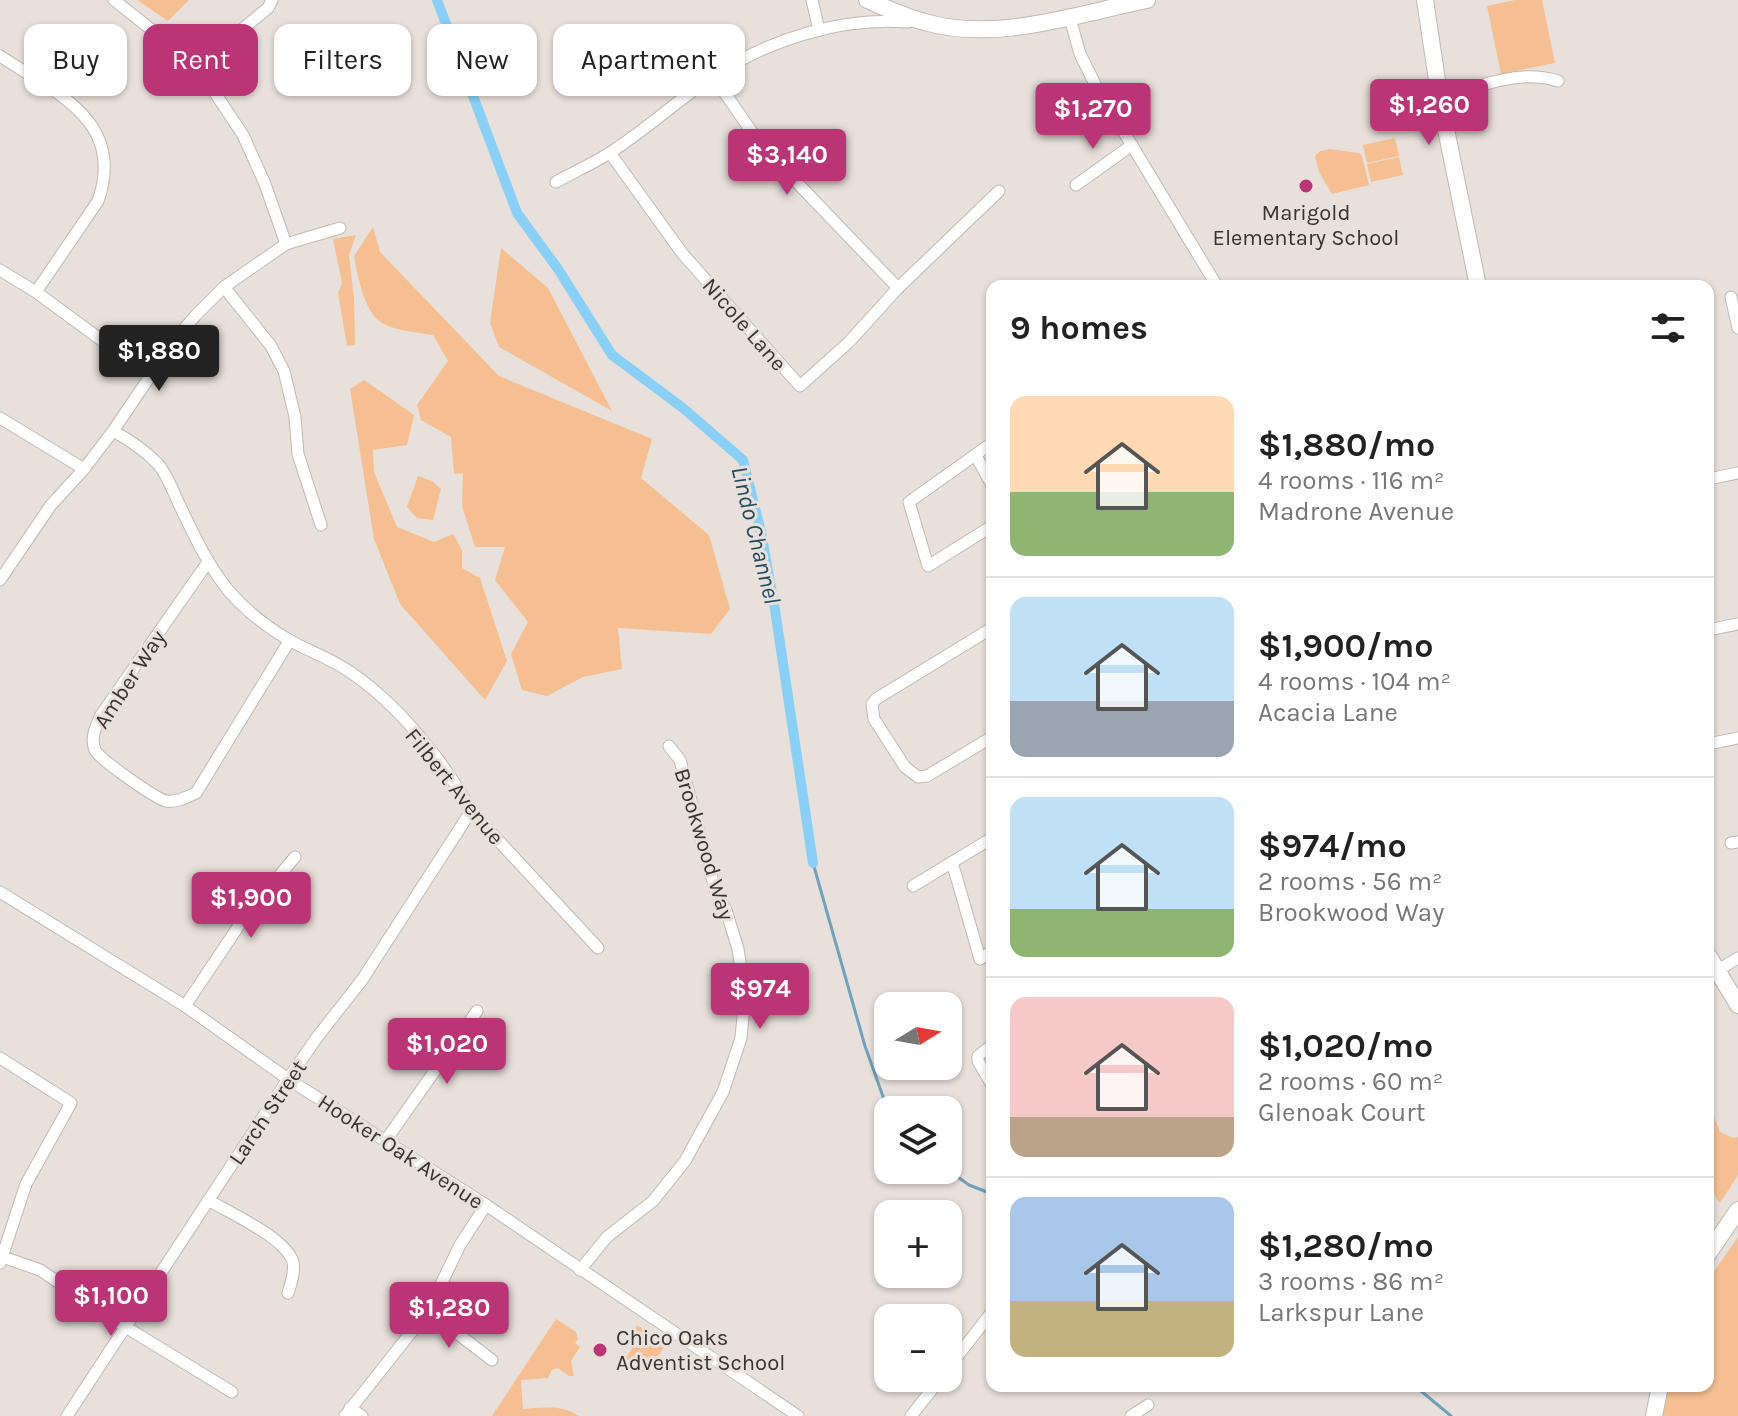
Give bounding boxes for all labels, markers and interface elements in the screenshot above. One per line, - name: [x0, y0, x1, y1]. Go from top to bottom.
- chip: Buy: [24, 24, 127, 96]
- chip: Rent: [143, 24, 258, 96]
- chip: Filters: [274, 24, 411, 96]
- chip: New: [427, 24, 537, 96]
- chip: Apartment: [553, 24, 745, 96]
- pin: $1,260: [1364, 79, 1494, 147]
- pin: $1,270: [1028, 83, 1158, 151]
- text: $1,260: [1388, 89, 1470, 120]
- text: $1,270: [1054, 93, 1132, 124]
- pin: $3,140: [722, 129, 852, 197]
- text: $3,140: [746, 139, 828, 170]
- marker: Marigold Elementary School: [1297, 177, 1315, 195]
- place label: Marigold Elementary School: [1213, 200, 1399, 251]
- street label: Nicole Lane: [697, 273, 792, 376]
- icon: filters: [1646, 306, 1690, 350]
- text: 9 homes: [1010, 308, 1148, 348]
- pin: $1,880: [94, 325, 224, 393]
- text: $1,880: [117, 335, 201, 366]
- text: $1,880/mo: [1258, 425, 1435, 465]
- icon: home: [1074, 428, 1170, 524]
- water label: Lindo Channel: [725, 463, 787, 607]
- text: 4 rooms · 116 m²: [1258, 465, 1445, 496]
- text: Madrone Avenue: [1258, 496, 1454, 527]
- street label: Amber Way: [88, 625, 171, 734]
- text: $1,900/mo: [1258, 626, 1433, 666]
- icon: home: [1074, 629, 1170, 725]
- text: 4 rooms · 104 m²: [1258, 666, 1451, 697]
- text: Acacia Lane: [1258, 697, 1398, 728]
- street label: Filbert Avenue: [399, 723, 509, 850]
- street label: Brookwood Way: [669, 765, 740, 923]
- text: $974/mo: [1258, 826, 1407, 866]
- icon: home: [1074, 829, 1170, 925]
- text: 2 rooms · 56 m²: [1258, 866, 1443, 897]
- pin: $1,900: [186, 872, 316, 940]
- text: $1,900: [210, 882, 292, 913]
- text: Brookwood Way: [1258, 897, 1444, 928]
- pin: $974: [713, 963, 807, 1031]
- text: $974: [729, 973, 791, 1004]
- north arrow: [874, 992, 962, 1080]
- map controls: [874, 992, 962, 1392]
- pin: $1,020: [382, 1018, 512, 1086]
- text: $1,020/mo: [1258, 1026, 1433, 1066]
- text: $1,020: [406, 1028, 488, 1059]
- icon: home: [1074, 1029, 1170, 1125]
- street label: Larch Street: [223, 1055, 312, 1170]
- text: 2 rooms · 60 m²: [1258, 1066, 1443, 1097]
- street label: Hooker Oak Avenue: [313, 1089, 488, 1215]
- button: layers: [874, 1096, 962, 1184]
- text: Glenoak Court: [1258, 1097, 1425, 1128]
- button: +: [874, 1200, 962, 1288]
- text: $1,280/mo: [1258, 1226, 1434, 1266]
- icon: home: [1074, 1229, 1170, 1325]
- text: 3 rooms · 86 m²: [1258, 1266, 1444, 1297]
- pin: $1,100: [46, 1270, 176, 1338]
- text: $1,100: [73, 1280, 149, 1311]
- pin: $1,280: [384, 1282, 514, 1350]
- text: $1,280: [408, 1292, 490, 1323]
- text: Larkspur Lane: [1258, 1297, 1424, 1328]
- button: −: [874, 1304, 962, 1392]
- place label: Chico Oaks Adventist School: [616, 1325, 785, 1376]
- marker: Chico Oaks Adventist School: [591, 1341, 609, 1359]

